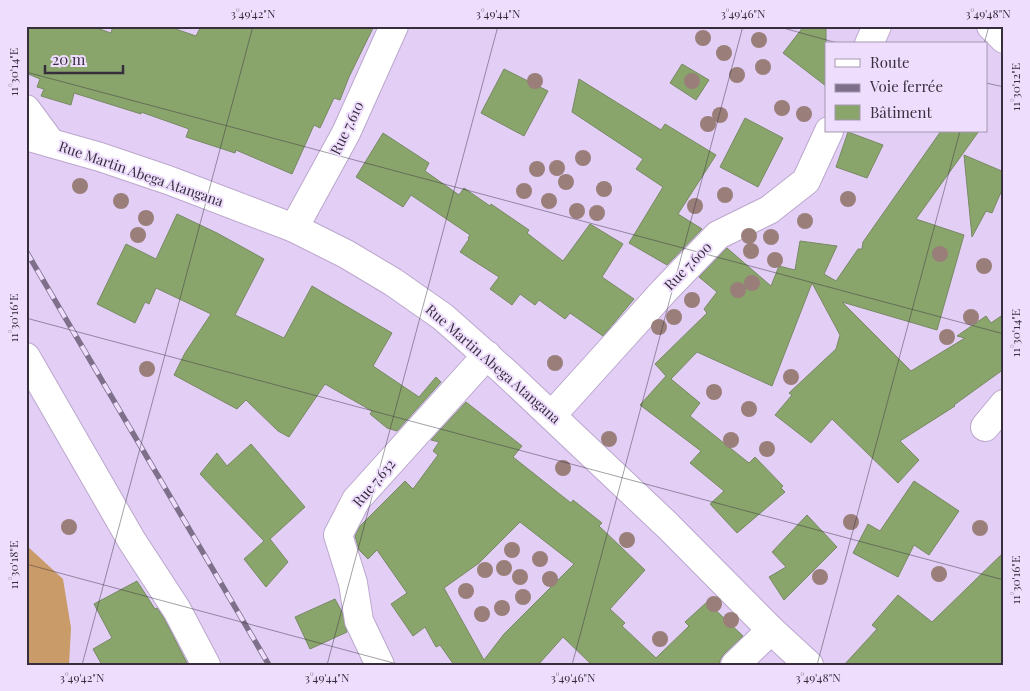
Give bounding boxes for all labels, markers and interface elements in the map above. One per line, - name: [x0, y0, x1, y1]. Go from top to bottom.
- text: 3°49'42"N: [231, 5, 276, 21]
- text: 3°49'44"N: [476, 5, 521, 21]
- text: 3°49'46"N: [720, 5, 766, 21]
- text: 3°49'48"N: [965, 5, 1011, 21]
- scale bar: [45, 42, 122, 74]
- legend: [825, 42, 988, 132]
- text: 11°30'14"E: [5, 48, 21, 96]
- text: 20 m: [52, 49, 86, 69]
- text: Route: [870, 52, 910, 72]
- text: 11°30'12"E: [1007, 63, 1023, 111]
- text: Voie ferrée: [869, 76, 943, 96]
- street label: Rue 7.610: [325, 98, 368, 158]
- text: Bâtiment: [870, 102, 932, 122]
- street label: Rue Martin Abega Atangana: [56, 136, 226, 211]
- street label: Rue 7.600: [660, 237, 715, 294]
- text: 11°30'16"E: [5, 294, 21, 342]
- street label: Rue Martin Abega Atangana: [422, 300, 565, 428]
- text: 11°30'14"E: [1007, 309, 1023, 357]
- street label: Rue 7.632: [348, 455, 399, 511]
- text: 11°30'18"E: [5, 541, 21, 589]
- text: 11°30'16"E: [1007, 556, 1023, 604]
- text: 3°49'42"N: [60, 669, 105, 685]
- text: 3°49'44"N: [305, 669, 350, 685]
- text: 3°49'46"N: [550, 669, 596, 685]
- text: 3°49'48"N: [795, 669, 841, 685]

